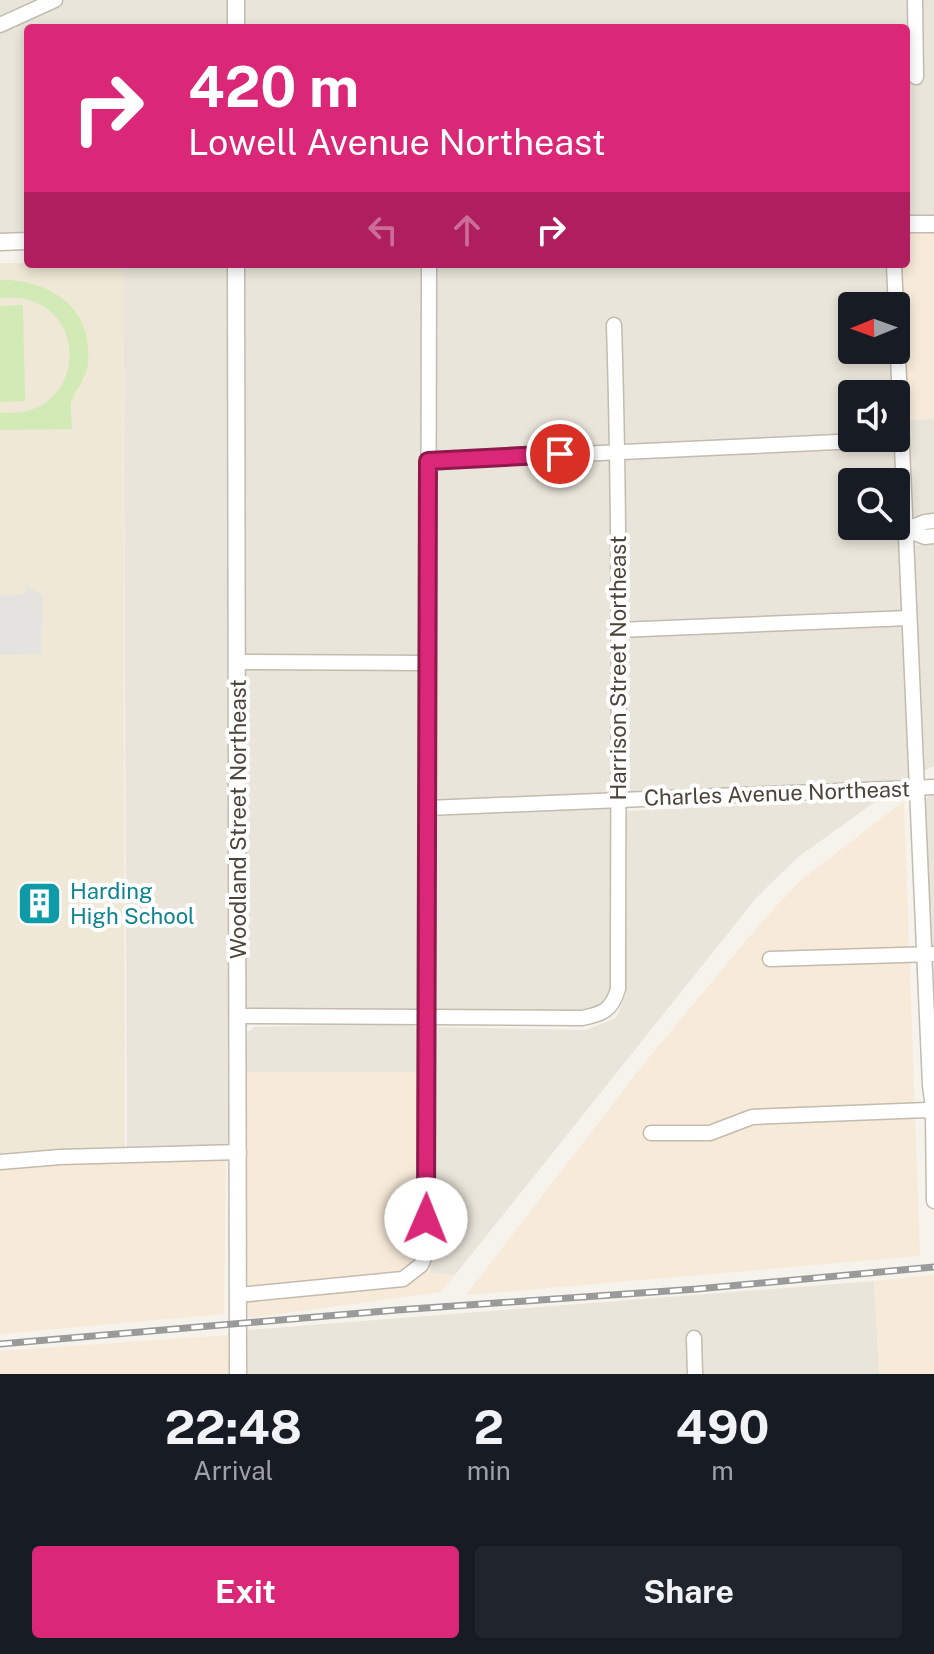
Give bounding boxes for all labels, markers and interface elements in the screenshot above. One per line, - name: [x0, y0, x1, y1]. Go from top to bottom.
- text: 420 m: [188, 54, 359, 120]
- icon: right: [56, 56, 160, 160]
- text: Lowell Avenue Northeast: [188, 121, 606, 163]
- icon: left: [361, 208, 405, 252]
- icon: ahead: [445, 208, 489, 252]
- icon: right: [529, 208, 573, 252]
- north arrow: [838, 292, 910, 364]
- map controls: [838, 292, 910, 540]
- button: sound: [838, 380, 910, 452]
- pin: [526, 420, 594, 488]
- icon: arrive: [538, 432, 582, 476]
- button: search: [838, 468, 910, 540]
- street label: Harrison Street Northeast: [605, 535, 631, 801]
- street label: Woodland Street Northeast: [225, 679, 251, 959]
- street label: Charles Avenue Northeast: [643, 775, 911, 811]
- place label: Harding High School: [70, 878, 195, 929]
- building icon: Harding High School: [15, 880, 63, 928]
- position arrow: [384, 1177, 468, 1261]
- text: 22:48: [165, 1398, 302, 1455]
- text: 2: [474, 1398, 504, 1455]
- text: 490: [675, 1398, 769, 1455]
- text: Arrival: [193, 1455, 274, 1486]
- text: min: [467, 1455, 511, 1486]
- text: m: [711, 1455, 734, 1486]
- button: Exit: [32, 1546, 459, 1638]
- button: Share: [475, 1546, 902, 1638]

